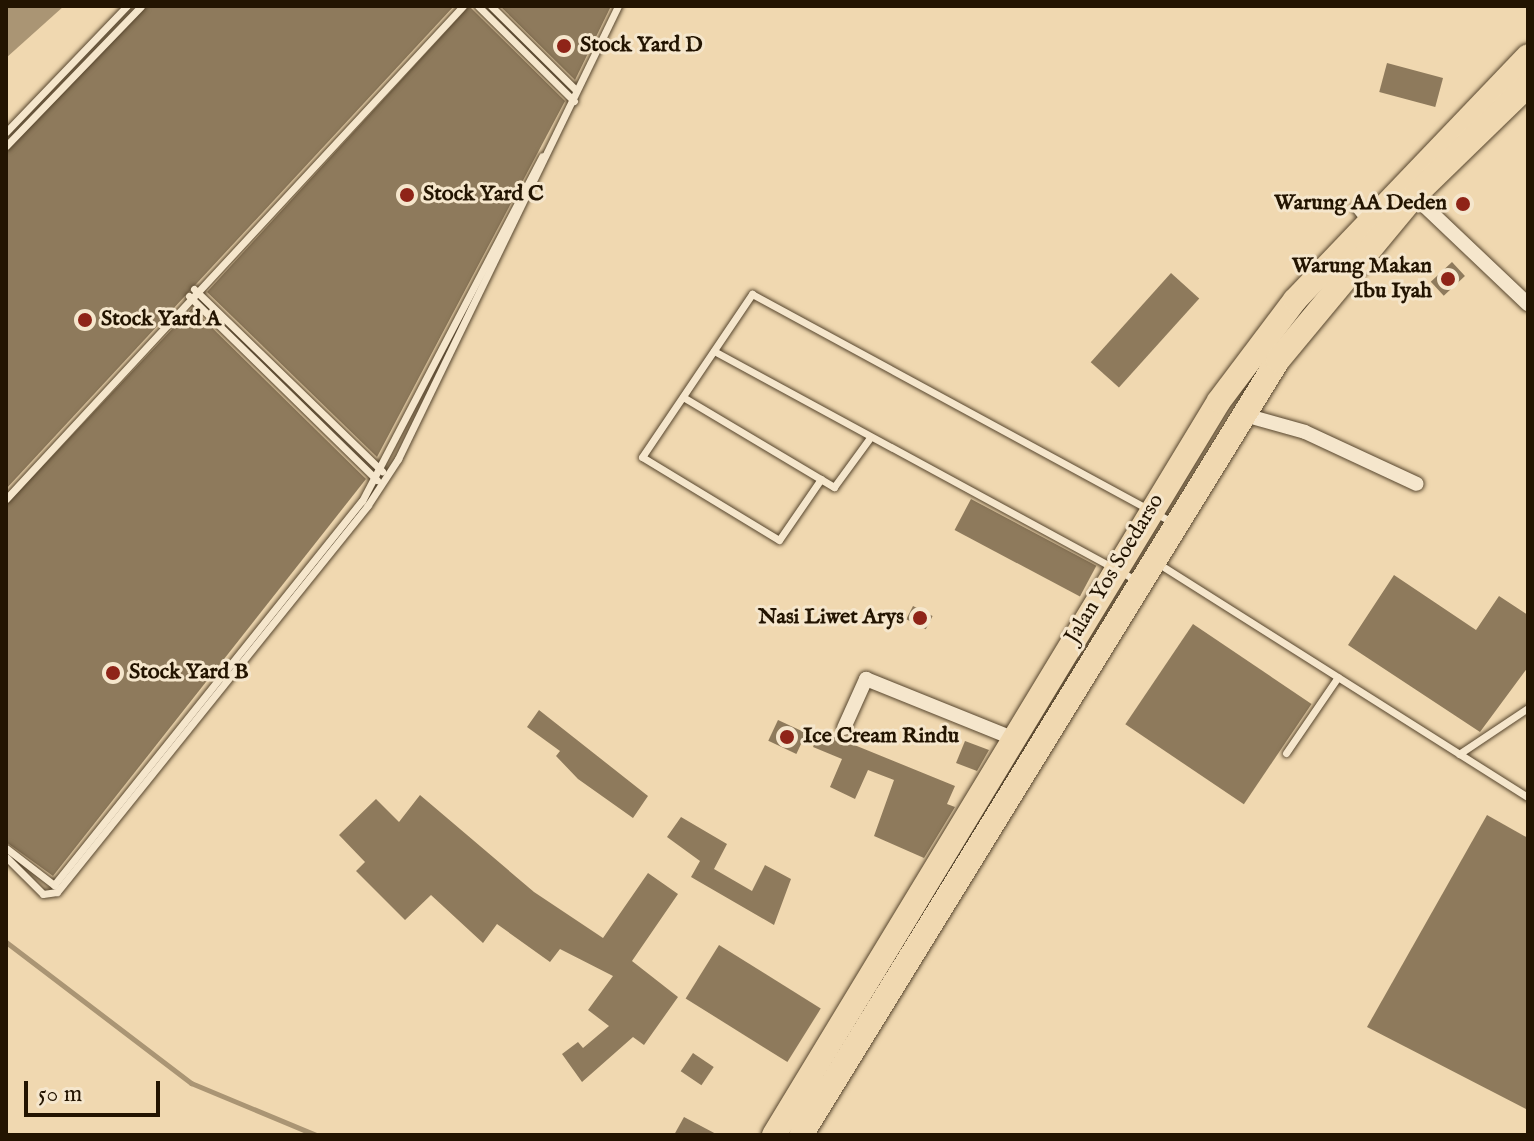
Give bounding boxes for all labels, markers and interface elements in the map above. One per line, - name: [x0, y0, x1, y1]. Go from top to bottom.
- place label: Stock Yard D: [580, 33, 703, 59]
- marker: Stock Yard D: [555, 37, 573, 55]
- place label: Stock Yard C: [423, 182, 544, 208]
- marker: Stock Yard C: [398, 186, 416, 204]
- place label: Warung AA Deden: [1274, 191, 1447, 217]
- marker: Warung AA Deden: [1454, 195, 1472, 213]
- place label: Warung Makan Ibu Iyah: [1292, 253, 1432, 304]
- marker: Warung Makan Ibu Iyah: [1439, 270, 1457, 288]
- place label: Stock Yard A: [101, 307, 221, 333]
- marker: Stock Yard A: [76, 311, 94, 329]
- street label: Jalan Yos Soedarso: [1060, 489, 1170, 649]
- place label: Nasi Liwet Arys: [758, 605, 904, 631]
- marker: Nasi Liwet Arys: [911, 609, 929, 627]
- place label: Stock Yard B: [129, 660, 249, 686]
- marker: Stock Yard B: [104, 664, 122, 682]
- place label: Ice Cream Rindu: [803, 724, 959, 750]
- marker: Ice Cream Rindu: [778, 728, 796, 746]
- scale bar: [28, 1065, 164, 1115]
- text: 50 m: [38, 1079, 82, 1110]

